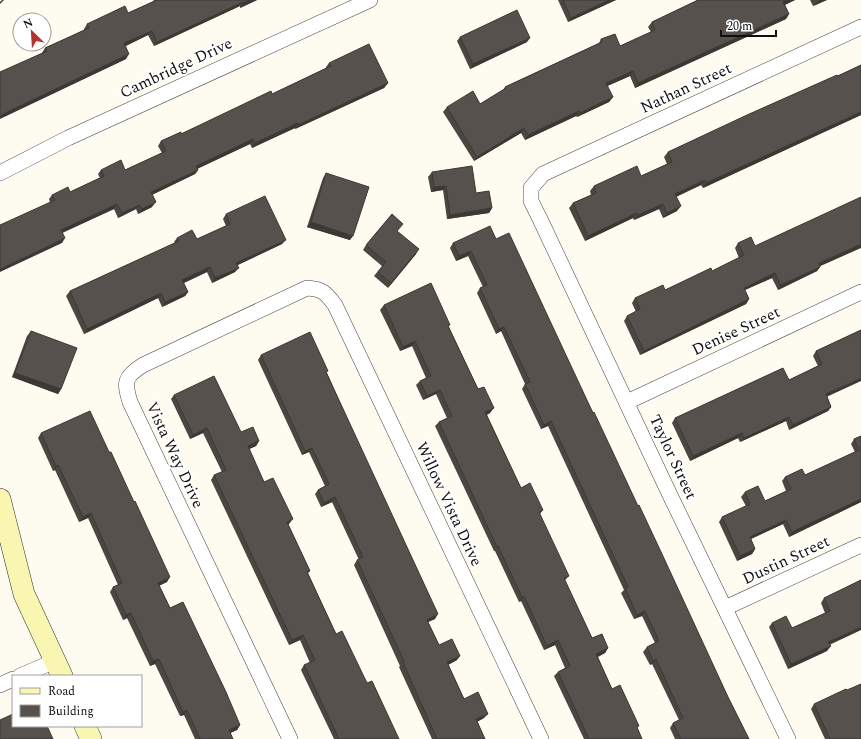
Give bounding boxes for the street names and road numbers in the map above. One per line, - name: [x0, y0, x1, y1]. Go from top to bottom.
- street label: Cambridge Drive: [116, 31, 236, 105]
- street label: Nathan Street: [636, 56, 736, 120]
- street label: Denise Street: [688, 300, 784, 362]
- street label: Vista Way Drive: [140, 398, 210, 512]
- street label: Taylor Street: [643, 411, 703, 504]
- street label: Willow Vista Drive: [410, 438, 488, 570]
- street label: Dustin Street: [738, 529, 834, 591]

